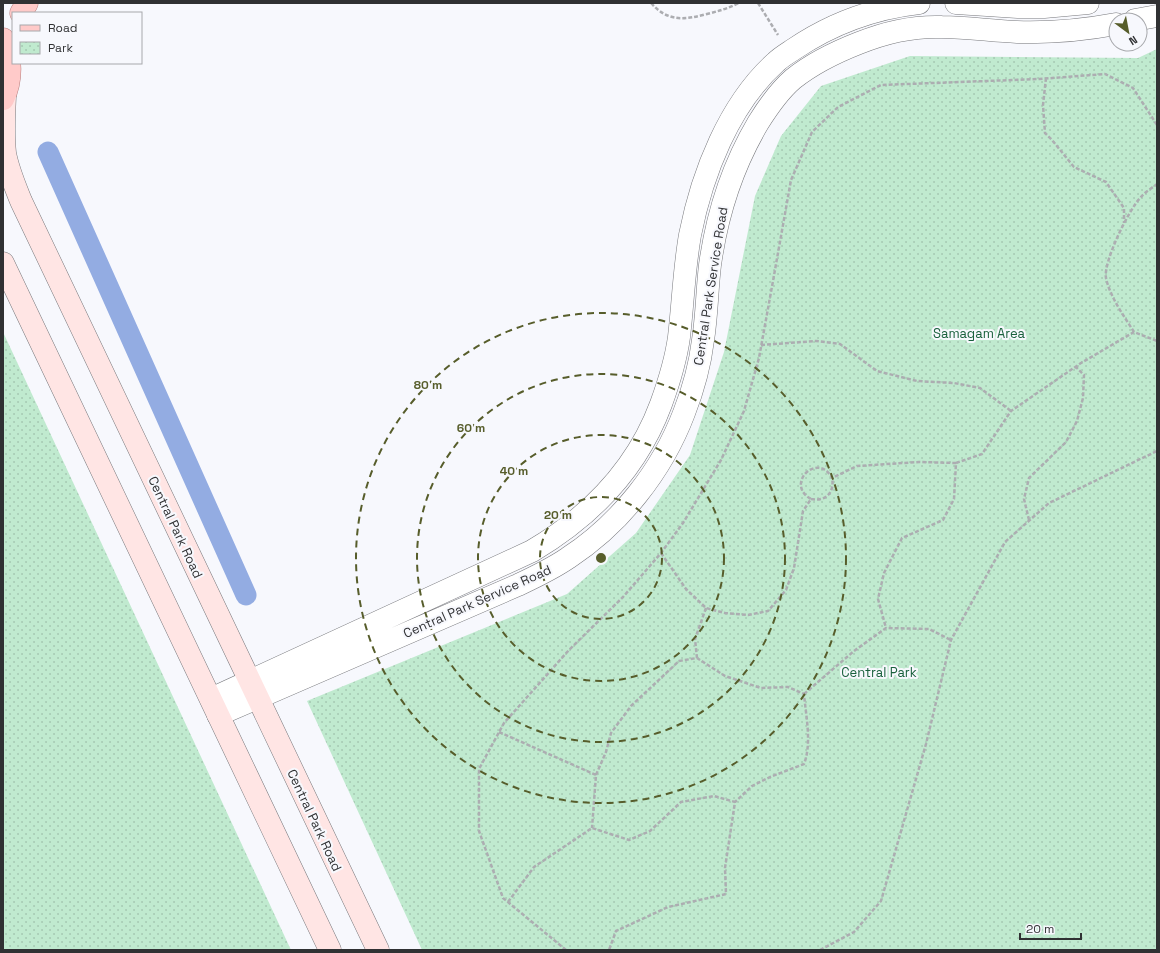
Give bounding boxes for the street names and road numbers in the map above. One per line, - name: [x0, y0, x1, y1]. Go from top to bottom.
- street label: Central Park Service Road: [690, 206, 731, 367]
- street label: Central Park Road: [144, 473, 207, 581]
- street label: Central Park Service Road: [401, 561, 554, 642]
- street label: Central Park Road: [283, 766, 346, 874]

